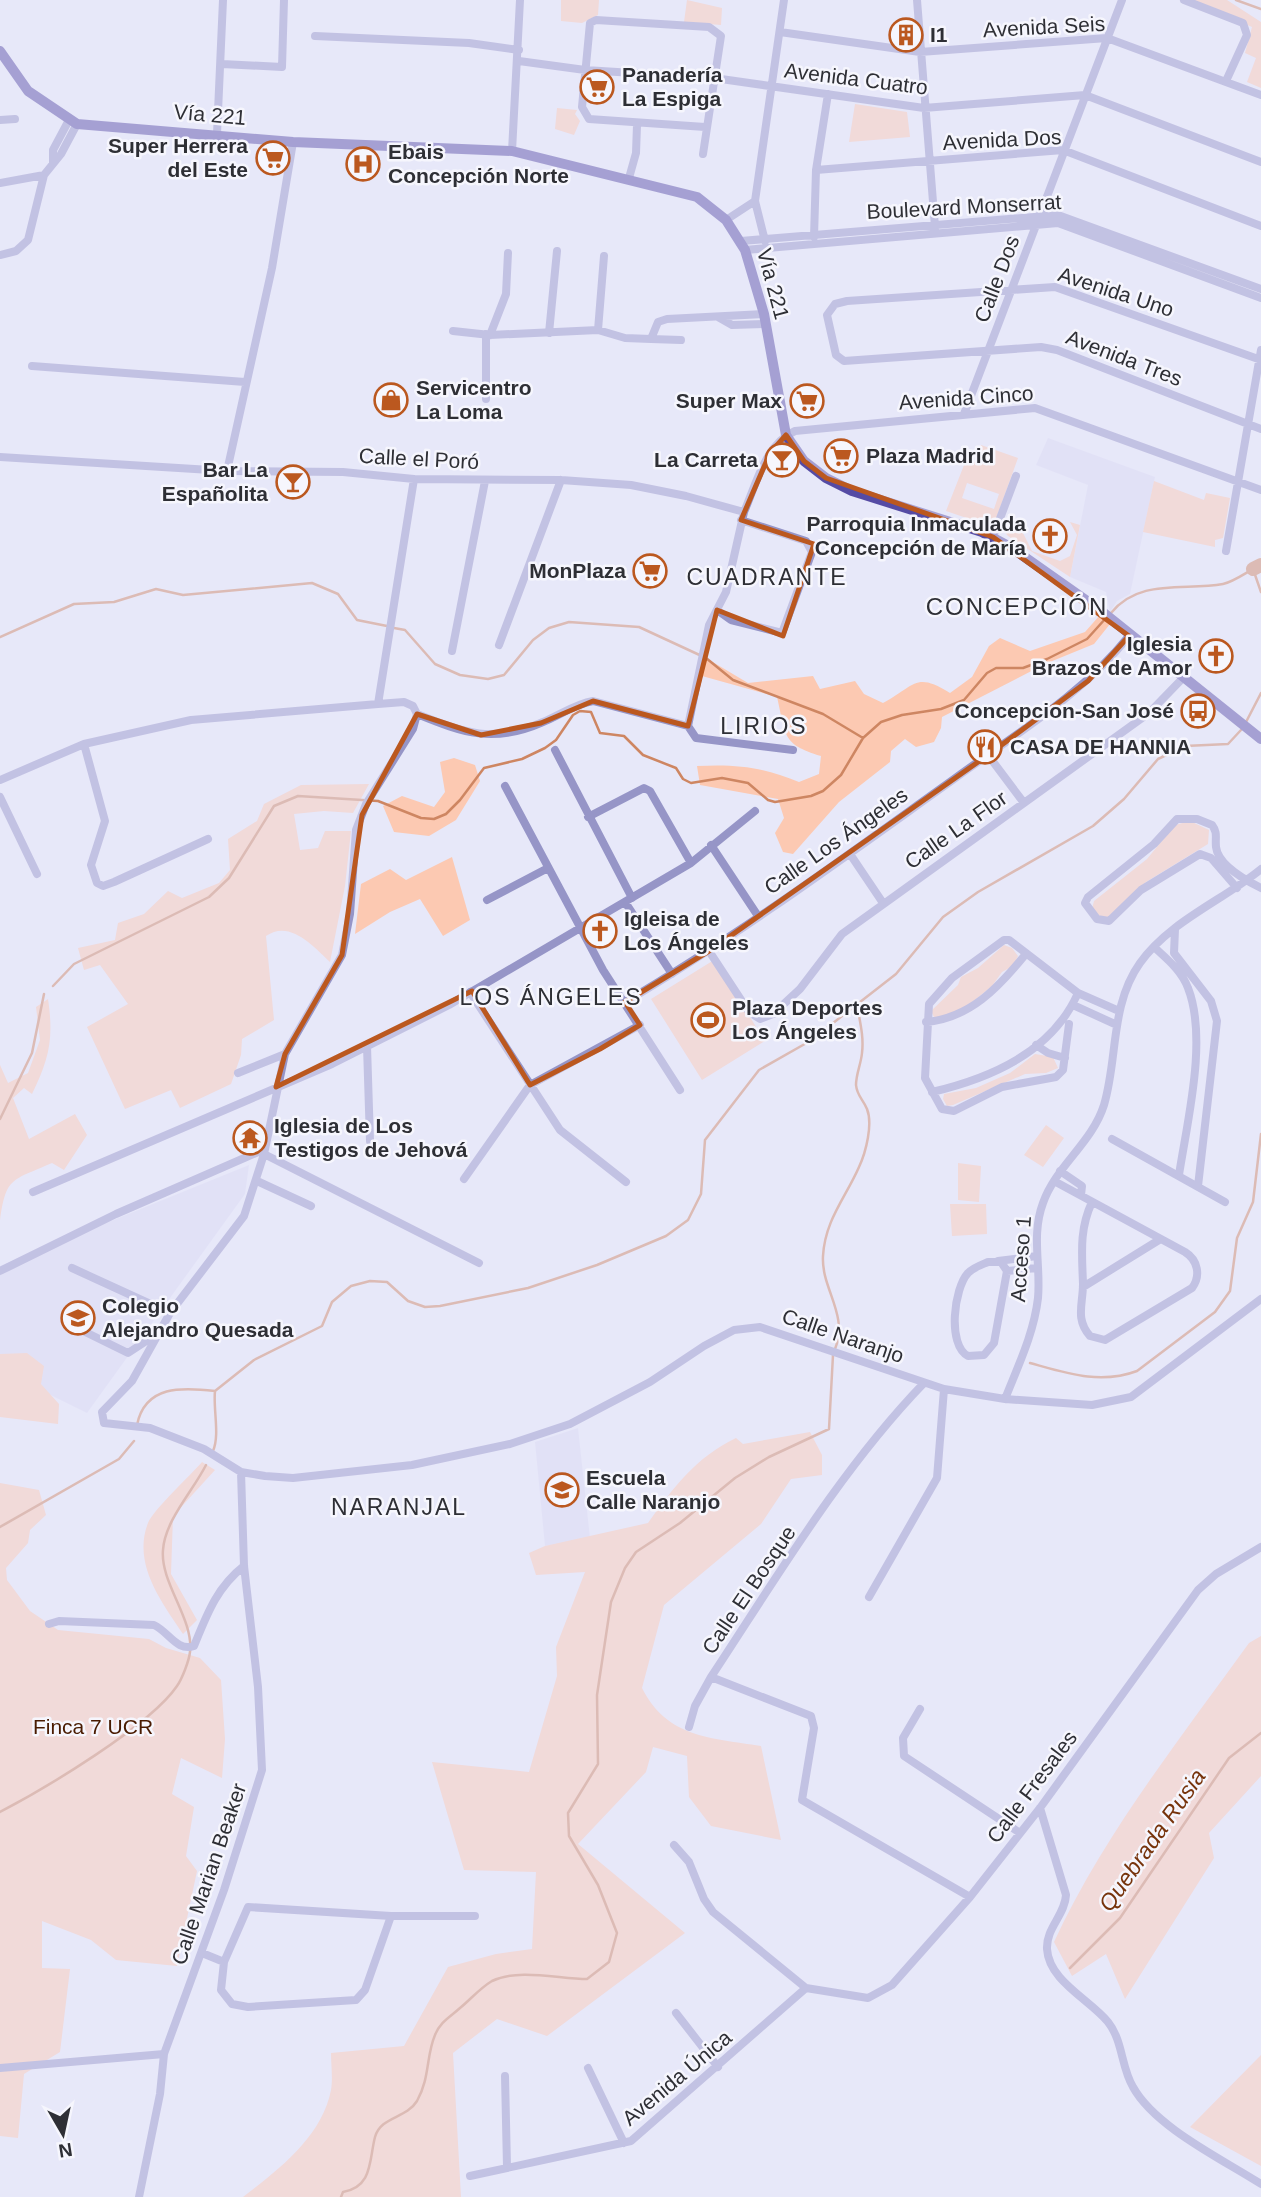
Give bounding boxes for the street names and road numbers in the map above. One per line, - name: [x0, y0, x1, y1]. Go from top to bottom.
- street label: Avenida Seis: [982, 12, 1106, 41]
- street label: Avenida Cuatro: [783, 58, 929, 99]
- street label: Vía 221: [173, 100, 247, 129]
- street label: Avenida Dos: [942, 125, 1062, 154]
- street label: Boulevard Monserrat: [866, 190, 1062, 223]
- street label: Calle Dos: [969, 232, 1024, 325]
- street label: Vía 221: [753, 246, 794, 322]
- street label: Avenida Uno: [1056, 262, 1177, 321]
- street label: Avenida Tres: [1063, 325, 1185, 390]
- street label: Avenida Cinco: [898, 381, 1034, 414]
- street label: Calle el Poró: [358, 444, 480, 473]
- street label: Calle Los Ángeles: [760, 783, 912, 899]
- street label: Calle La Flor: [900, 786, 1011, 873]
- street label: Acceso 1: [1006, 1215, 1035, 1303]
- street label: Calle Naranjo: [779, 1304, 907, 1367]
- street label: Calle El Bosque: [697, 1521, 800, 1658]
- street label: Calle Fresales: [982, 1726, 1081, 1847]
- street label: Calle Marian Beaker: [167, 1780, 250, 1968]
- street label: Avenida Única: [618, 2025, 736, 2130]

